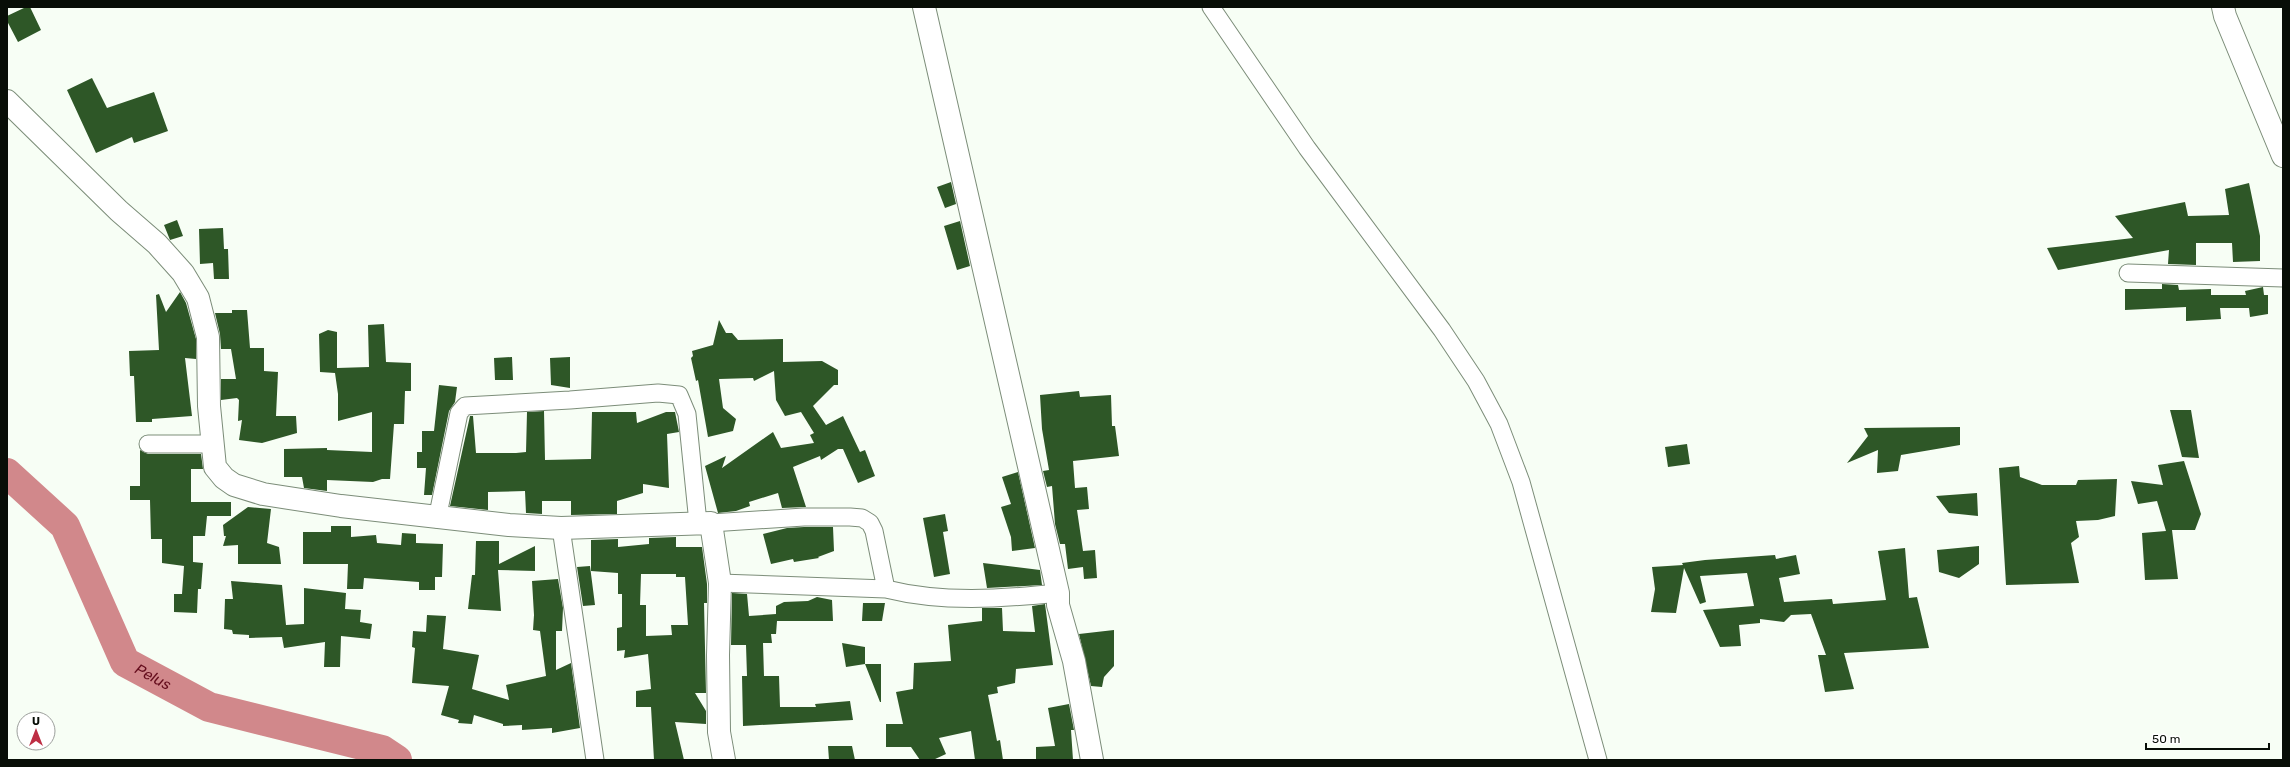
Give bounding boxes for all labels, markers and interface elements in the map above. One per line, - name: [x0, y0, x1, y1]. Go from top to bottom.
- water label: Pelus: [132, 660, 174, 694]
- north arrow: [16, 711, 56, 751]
- text: U: [32, 715, 40, 728]
- scale bar: [2146, 725, 2269, 751]
- text: 50 m: [2152, 732, 2180, 746]

